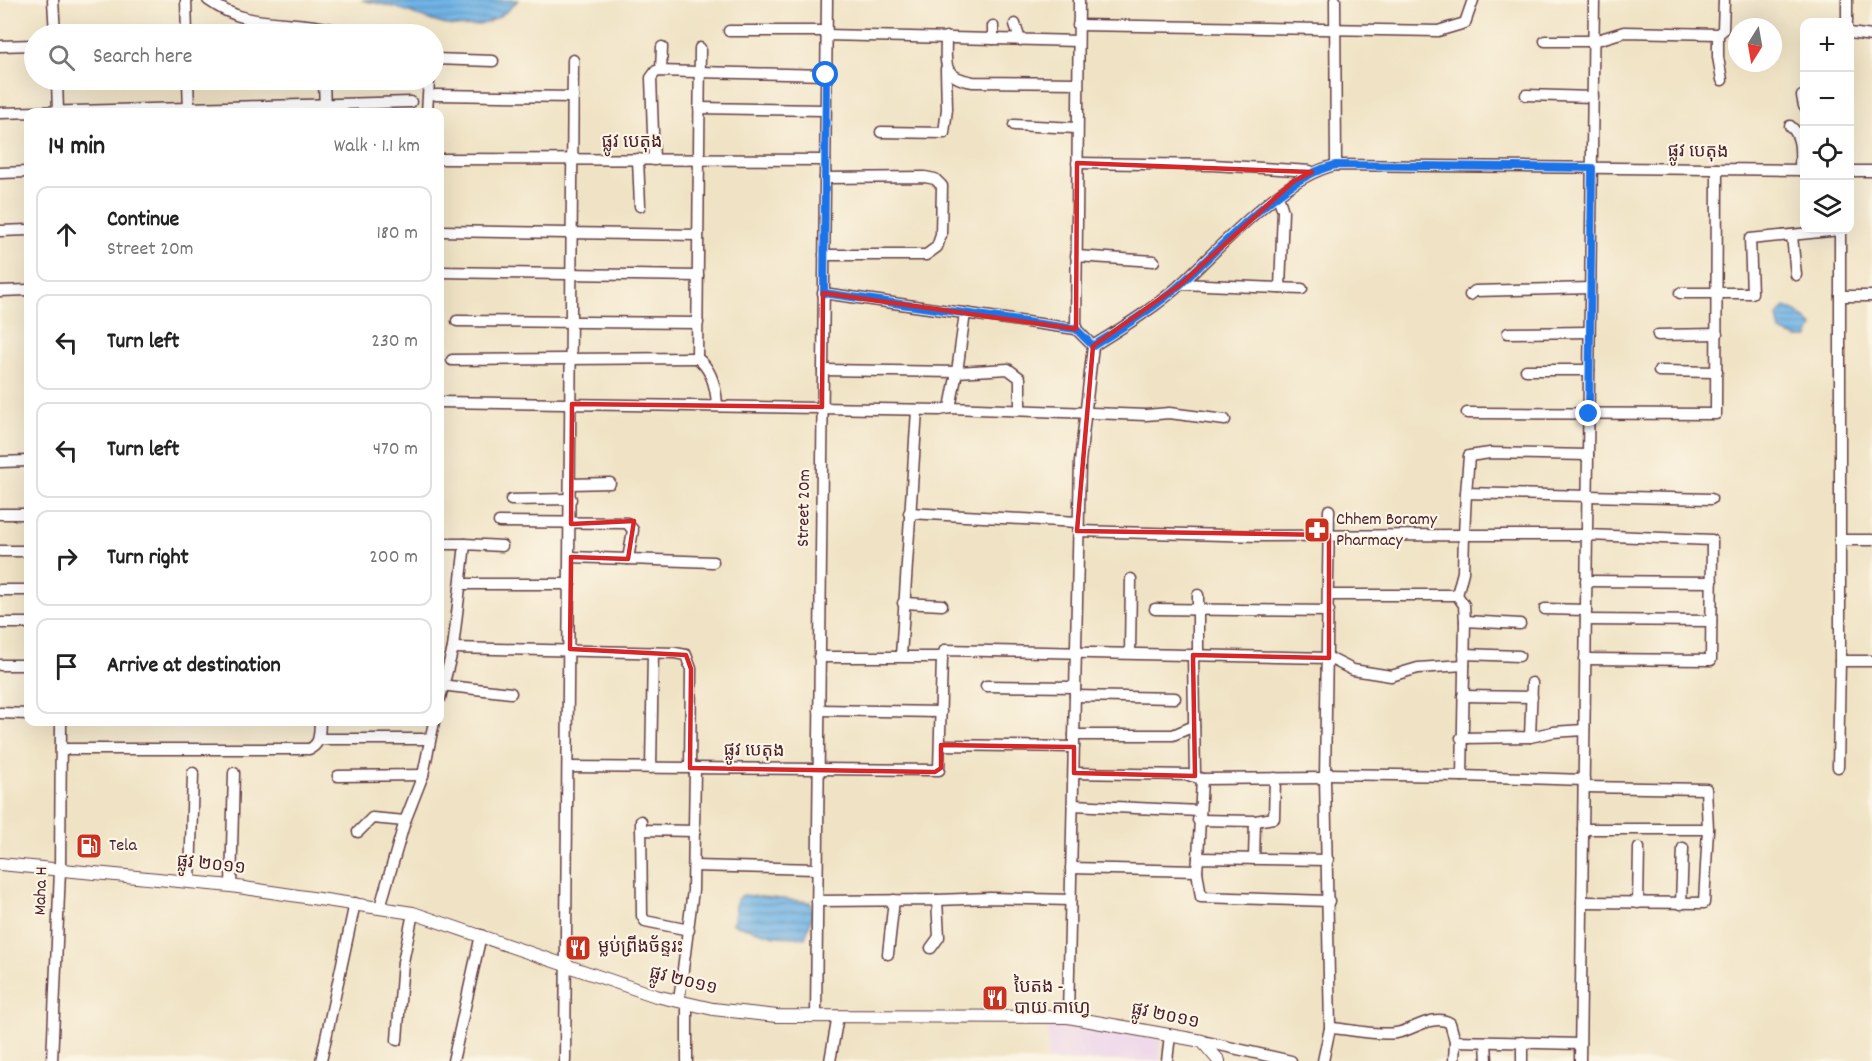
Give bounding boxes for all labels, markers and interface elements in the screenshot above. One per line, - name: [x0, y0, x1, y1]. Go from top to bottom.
- north arrow: [1728, 18, 1782, 72]
- map controls: [1800, 18, 1854, 234]
- button: +: [1800, 18, 1854, 72]
- search box: [24, 24, 444, 90]
- icon: search: [45, 41, 78, 74]
- text: Search here: [93, 42, 192, 73]
- route start: [812, 61, 838, 87]
- button: −: [1800, 72, 1854, 126]
- button: locate: [1800, 126, 1854, 180]
- text: 14 min: [48, 129, 105, 166]
- street label: ផ្លូវ បេតុង: [602, 131, 662, 157]
- text: Walk · 1.1 km: [334, 133, 420, 161]
- street label: ផ្លូវ បេតុង: [1667, 140, 1729, 167]
- button: layers: [1800, 180, 1854, 234]
- text: Continue: [107, 205, 179, 236]
- icon: ahead: [50, 218, 83, 251]
- text: 180 m: [376, 220, 418, 248]
- text: Street 20m: [107, 236, 194, 264]
- icon: left: [50, 326, 83, 359]
- text: Turn left: [107, 327, 179, 358]
- text: 230 m: [371, 328, 418, 356]
- route end: [1575, 400, 1601, 426]
- icon: left: [50, 434, 83, 467]
- text: Turn left: [107, 435, 179, 466]
- text: 470 m: [373, 436, 418, 464]
- street label: Street 20m: [792, 469, 818, 547]
- place label: Chhem Boramy Pharmacy: [1336, 508, 1438, 554]
- pharmacy icon: Chhem Boramy Pharmacy: [1302, 515, 1332, 545]
- icon: right: [50, 542, 83, 575]
- text: Turn right: [107, 543, 189, 574]
- text: 200 m: [369, 544, 418, 572]
- icon: arrive: [50, 650, 83, 683]
- text: Arrive at destination: [107, 651, 281, 682]
- street label: ផ្លូវ បេតុង: [723, 739, 785, 766]
- fuel station icon: Tela: [74, 831, 104, 861]
- place label: Tela: [109, 834, 137, 859]
- street label: ផ្លូវ ២០១១: [175, 850, 247, 883]
- street label: Maha H: [29, 866, 55, 916]
- restaurant icon: ម្លប់ព្រីងច័ន្ទរះ: [563, 933, 593, 963]
- place label: ម្លប់ព្រីងច័ន្ទរះ: [598, 935, 684, 961]
- street label: ផ្លូវ ២០១១: [646, 961, 720, 1004]
- place label: បៃតង - បាយ កាហ្វេ: [1014, 974, 1090, 1022]
- restaurant icon: បៃតង - បាយ កាហ្វេ: [980, 983, 1010, 1013]
- street label: ផ្លូវ ២០១១: [1128, 998, 1201, 1038]

